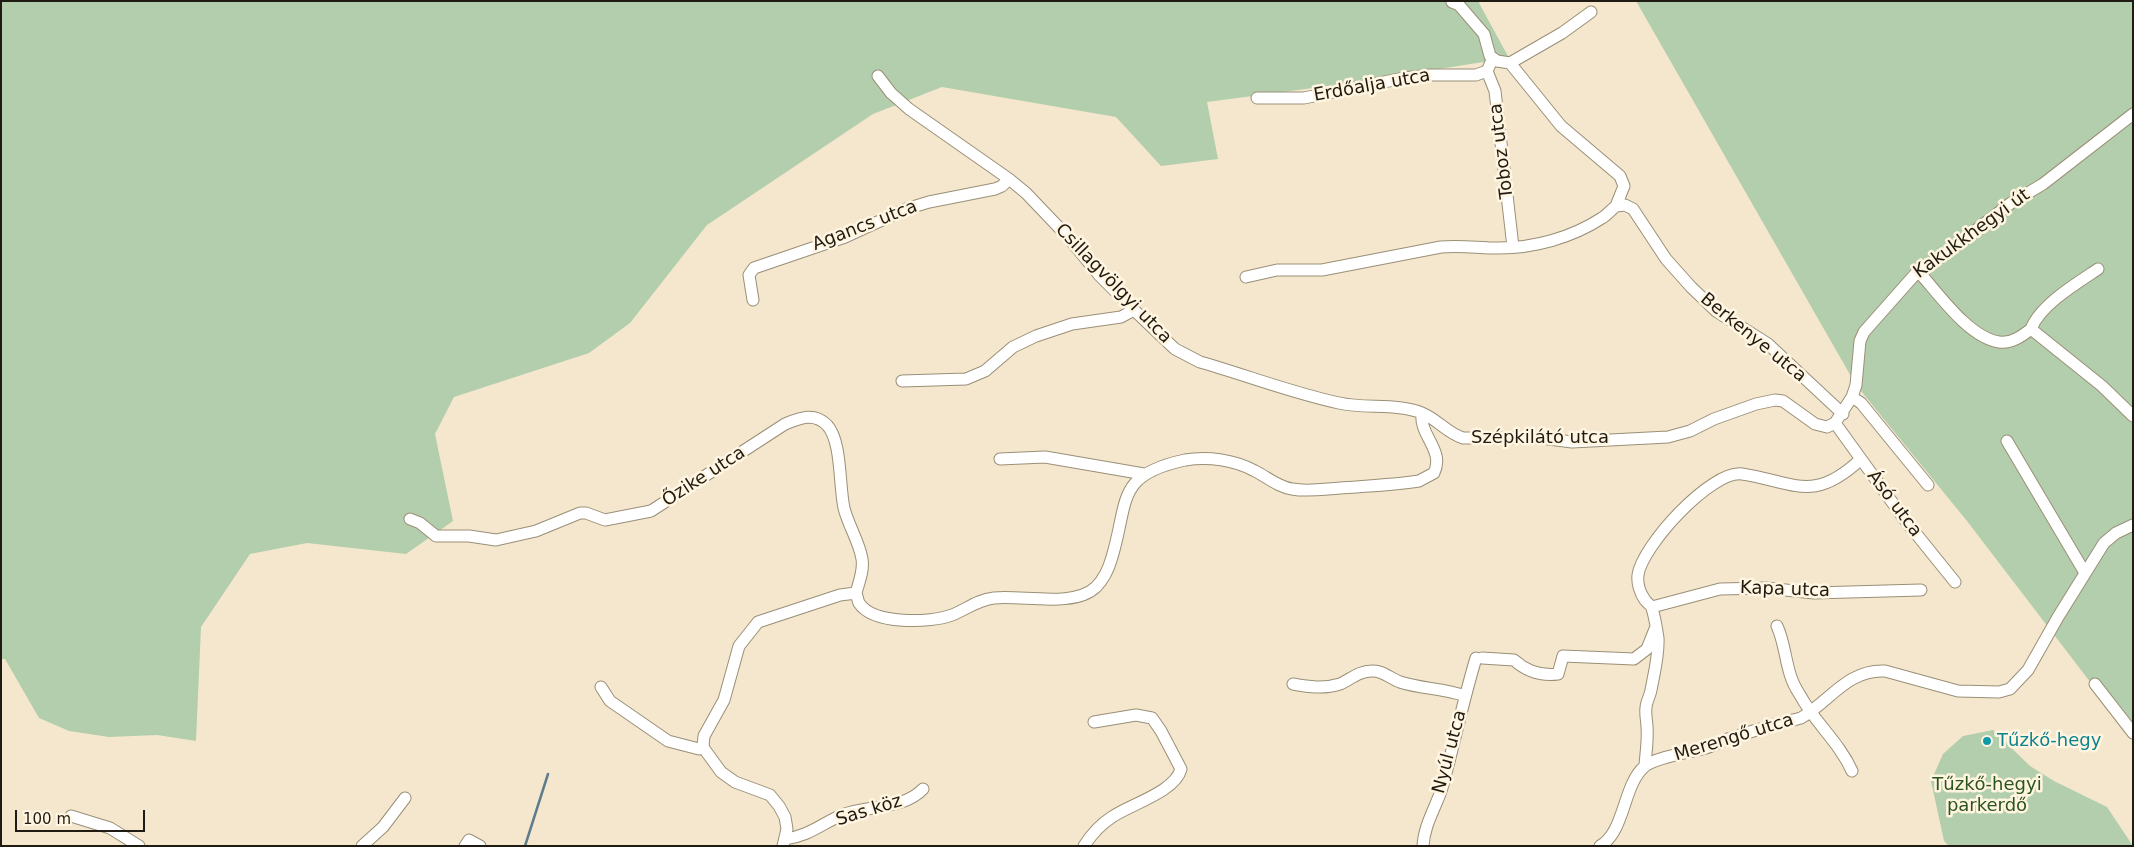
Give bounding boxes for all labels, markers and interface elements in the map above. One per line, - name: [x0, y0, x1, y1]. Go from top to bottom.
- street label: Erdőalja utca: [1312, 65, 1432, 107]
- street label: Toboz utca: [1485, 102, 1519, 200]
- street label: Kakukkhegyi út: [1910, 185, 2034, 283]
- street label: Agancs utca: [810, 196, 920, 256]
- street label: Csillagvölgyi utca: [1050, 220, 1176, 348]
- street label: Berkenye utca: [1696, 289, 1810, 387]
- street label: Szépkilátó utca: [1471, 427, 1609, 449]
- street label: Őzike utca: [658, 442, 750, 512]
- street label: Ásó utca: [1862, 466, 1926, 542]
- street label: Kapa utca: [1740, 578, 1830, 602]
- street label: Nyúl utca: [1428, 708, 1472, 796]
- street label: Merengő utca: [1672, 710, 1796, 766]
- place label: Tűzkő-hegy: [1997, 730, 2101, 752]
- marker: Tűzkő-hegy: [1981, 735, 1993, 747]
- park label: Tűzkő-hegyi parkerdő: [1932, 774, 2042, 816]
- street label: Sas köz: [833, 791, 905, 831]
- scale bar: [18, 800, 148, 832]
- text: 100 m: [23, 810, 71, 828]

